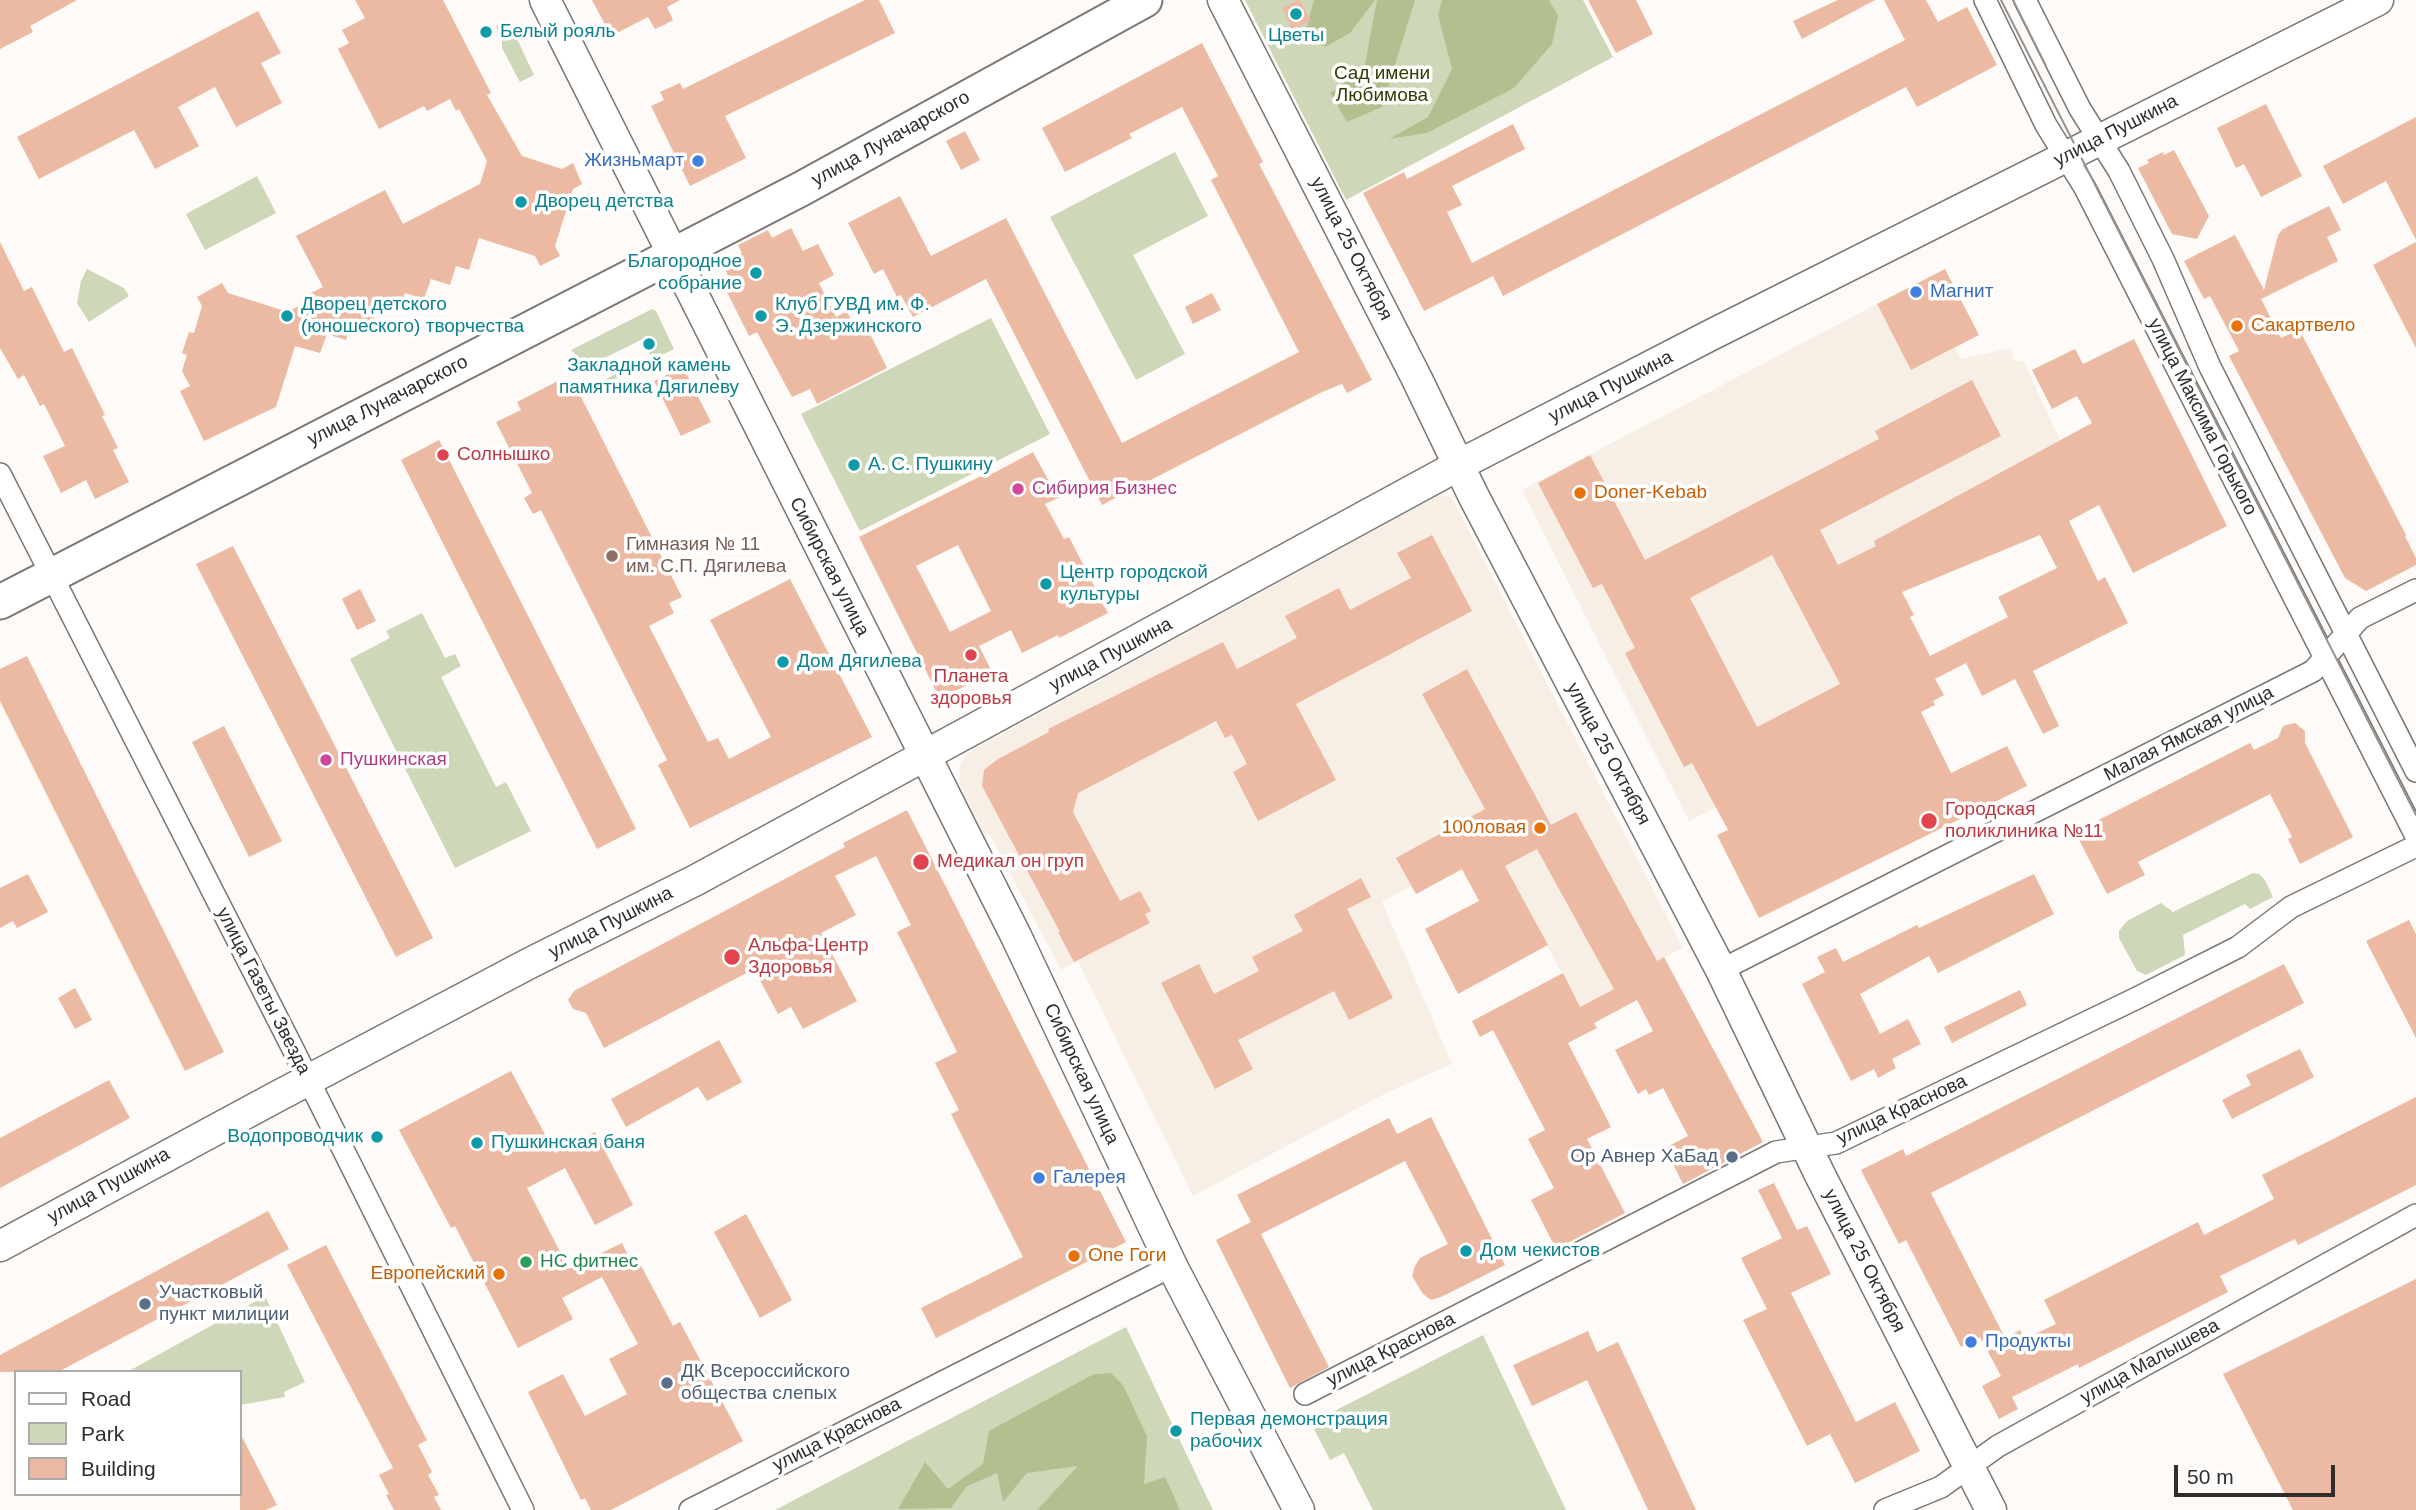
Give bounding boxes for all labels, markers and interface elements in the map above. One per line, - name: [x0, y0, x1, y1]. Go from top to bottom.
- marker: Цветы: [1288, 6, 1304, 22]
- place label: Белый рояль: [500, 21, 615, 43]
- marker: Белый рояль: [478, 24, 494, 40]
- place label: Цветы: [1268, 25, 1324, 47]
- park label: Сад имени Любимова: [1334, 63, 1430, 107]
- street label: улица Луначарского: [808, 86, 974, 192]
- street label: улица Пушкина: [2050, 90, 2182, 172]
- place label: Жизньмарт: [584, 150, 684, 172]
- marker: Жизньмарт: [690, 153, 706, 169]
- street label: улица 25 Октября: [1305, 174, 1397, 324]
- place label: Дворец детства: [535, 191, 674, 213]
- marker: Дворец детства: [513, 194, 529, 210]
- place label: Благородное собрание: [628, 251, 742, 295]
- marker: Благородное собрание: [748, 265, 764, 281]
- place label: Магнит: [1930, 281, 1993, 303]
- marker: Магнит: [1908, 284, 1924, 300]
- place label: Дворец детского (юношеского) творчества: [301, 294, 524, 338]
- place label: Клуб ГУВД им. Ф. Э. Дзержинского: [775, 294, 930, 338]
- marker: Дворец детского (юношеского) творчества: [279, 308, 295, 324]
- marker: Клуб ГУВД им. Ф. Э. Дзержинского: [753, 308, 769, 324]
- street label: улица Максима Горького: [2142, 315, 2262, 519]
- place label: Сакартвело: [2251, 315, 2355, 337]
- marker: Сакартвело: [2229, 318, 2245, 334]
- marker: Закладной камень памятника Дягилеву: [641, 336, 657, 352]
- street label: улица Пушкина: [1545, 346, 1677, 428]
- street label: улица Луначарского: [304, 351, 472, 451]
- place label: Закладной камень памятника Дягилеву: [559, 355, 739, 399]
- place label: Солнышко: [457, 444, 550, 466]
- marker: Солнышко: [435, 447, 451, 463]
- place label: А. С. Пушкину: [868, 454, 993, 476]
- marker: А. С. Пушкину: [846, 457, 862, 473]
- place label: Сибирия Бизнес: [1032, 478, 1177, 500]
- marker: Сибирия Бизнес: [1010, 481, 1026, 497]
- place label: Doner-Kebab: [1594, 482, 1707, 504]
- marker: Doner-Kebab: [1572, 485, 1588, 501]
- street label: Сибирская улица: [784, 494, 874, 640]
- place label: Гимназия № 11 им. С.П. Дягилева: [626, 534, 786, 578]
- marker: Гимназия № 11 им. С.П. Дягилева: [604, 548, 620, 564]
- place label: Центр городской культуры: [1060, 562, 1208, 606]
- marker: Центр городской культуры: [1038, 576, 1054, 592]
- street label: улица Пушкина: [1046, 613, 1176, 697]
- marker: Планета здоровья: [963, 647, 979, 663]
- place label: Дом Дягилева: [797, 651, 922, 673]
- marker: Дом Дягилева: [775, 654, 791, 670]
- place label: Планета здоровья: [930, 666, 1012, 710]
- street label: улица 25 Октября: [1561, 679, 1655, 829]
- street label: Малая Ямская улица: [2100, 681, 2278, 787]
- place label: Пушкинская: [340, 749, 447, 771]
- marker: Пушкинская: [318, 752, 334, 768]
- place label: Городская поликлиника №11: [1945, 799, 2103, 843]
- marker: Городская поликлиника №11: [1919, 811, 1939, 831]
- place label: 100ловая: [1442, 817, 1526, 839]
- marker: 100ловая: [1532, 820, 1548, 836]
- place label: Медикал он груп: [937, 851, 1084, 873]
- marker: Медикал он груп: [911, 852, 931, 872]
- street label: улица Пушкина: [545, 882, 677, 964]
- street label: улица Газеты Звезда: [211, 904, 315, 1078]
- place label: Альфа-Центр Здоровья: [748, 935, 869, 979]
- marker: Альфа-Центр Здоровья: [722, 947, 742, 967]
- street label: Сибирская улица: [1038, 1000, 1124, 1148]
- street label: улица Краснова: [1833, 1070, 1971, 1150]
- place label: Водопроводчик: [227, 1126, 363, 1148]
- marker: Водопроводчик: [369, 1129, 385, 1145]
- place label: Пушкинская баня: [491, 1132, 645, 1154]
- marker: Пушкинская баня: [469, 1135, 485, 1151]
- street label: улица Пушкина: [44, 1143, 174, 1229]
- place label: Ор Авнер ХаБад: [1570, 1146, 1718, 1168]
- marker: Ор Авнер ХаБад: [1724, 1149, 1740, 1165]
- place label: Галерея: [1053, 1167, 1126, 1189]
- marker: Галерея: [1031, 1170, 1047, 1186]
- street label: улица 25 Октября: [1818, 1186, 1910, 1336]
- place label: Дом чекистов: [1480, 1240, 1600, 1262]
- marker: Дом чекистов: [1458, 1243, 1474, 1259]
- place label: One Гоги: [1088, 1245, 1166, 1267]
- marker: One Гоги: [1066, 1248, 1082, 1264]
- place label: НС фитнес: [540, 1251, 638, 1273]
- marker: НС фитнес: [518, 1254, 534, 1270]
- place label: Европейский: [371, 1263, 485, 1285]
- marker: Европейский: [491, 1266, 507, 1282]
- place label: Участковый пункт милиции: [159, 1282, 289, 1326]
- marker: Участковый пункт милиции: [137, 1296, 153, 1312]
- street label: улица Краснова: [1323, 1308, 1459, 1392]
- street label: улица Малышева: [2077, 1314, 2223, 1410]
- place label: Продукты: [1985, 1331, 2071, 1353]
- marker: Продукты: [1963, 1334, 1979, 1350]
- place label: ДК Всероссийского общества слепых: [681, 1361, 850, 1405]
- legend: [14, 1370, 242, 1496]
- marker: ДК Всероссийского общества слепых: [659, 1375, 675, 1391]
- text: Road: [81, 1387, 131, 1410]
- street label: улица Краснова: [769, 1393, 905, 1477]
- place label: Первая демонстрация рабочих: [1190, 1409, 1388, 1453]
- text: Park: [81, 1422, 124, 1445]
- marker: Первая демонстрация рабочих: [1168, 1423, 1184, 1439]
- scale bar: [2178, 1450, 2339, 1494]
- text: Building: [81, 1457, 156, 1480]
- text: 50 m: [2187, 1465, 2234, 1488]

